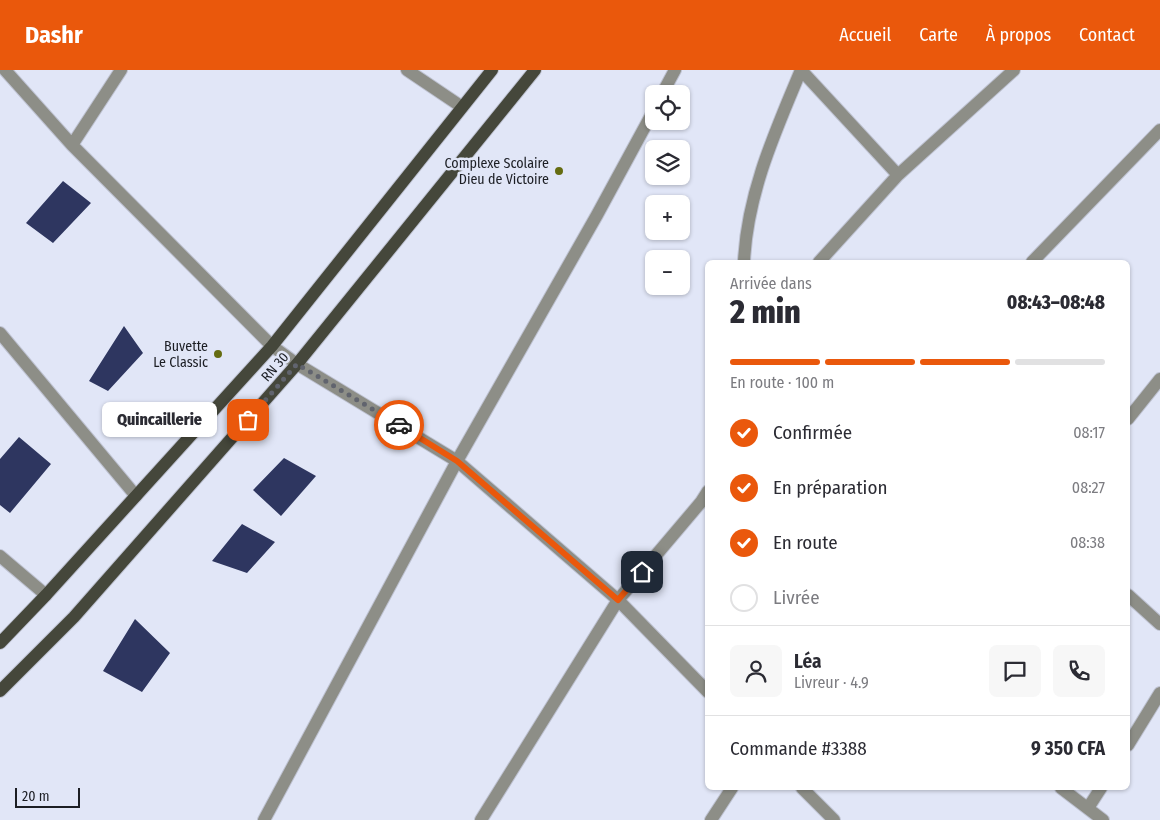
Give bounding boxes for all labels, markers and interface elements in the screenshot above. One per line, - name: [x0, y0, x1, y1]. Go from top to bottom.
- text: Dashr: [25, 21, 83, 49]
- text: Accueil: [839, 24, 891, 46]
- text: Carte: [919, 24, 958, 46]
- text: À propos: [986, 24, 1051, 46]
- text: Contact: [1079, 24, 1135, 46]
- map controls: [645, 85, 690, 295]
- button: locate: [645, 85, 690, 130]
- button: layers: [645, 140, 690, 185]
- place label: Complexe Scolaire Dieu de Victoire: [445, 155, 549, 188]
- marker: Complexe Scolaire Dieu de Victoire: [553, 165, 565, 177]
- button: +: [645, 195, 690, 240]
- button: −: [645, 250, 690, 295]
- text: Arrivée dans: [730, 274, 812, 293]
- text: 08:43–08:48: [1007, 291, 1105, 314]
- text: 2 min: [730, 293, 801, 331]
- place label: Buvette Le Classic: [153, 338, 208, 371]
- marker: Buvette Le Classic: [212, 348, 224, 360]
- street label: RN 30: [258, 349, 292, 385]
- text: En route · 100 m: [730, 373, 834, 392]
- pin: [227, 399, 269, 441]
- courier: [374, 400, 424, 450]
- callout: Quincaillerie: [103, 402, 218, 438]
- icon: bag: [234, 406, 262, 434]
- text: Quincaillerie: [117, 410, 202, 429]
- icon: car: [385, 411, 413, 439]
- icon: check: [730, 419, 758, 447]
- text: Confirmée: [773, 421, 852, 444]
- text: 08:17: [1073, 423, 1105, 442]
- icon: check: [730, 474, 758, 502]
- text: En préparation: [773, 476, 887, 499]
- text: 08:27: [1072, 478, 1105, 497]
- icon: check: [730, 529, 758, 557]
- text: En route: [773, 531, 838, 554]
- text: 08:38: [1070, 533, 1105, 552]
- pin: [621, 551, 663, 593]
- icon: home: [628, 558, 656, 586]
- text: Livrée: [773, 586, 820, 609]
- button: person: [730, 645, 782, 697]
- button: chat: [989, 645, 1041, 697]
- button: phone: [1053, 645, 1105, 697]
- text: Léa: [794, 650, 821, 673]
- text: Livreur · 4.9: [794, 673, 869, 692]
- text: Commande #3388: [730, 737, 867, 760]
- text: 9 350 CFA: [1031, 737, 1105, 760]
- scale bar: [15, 785, 80, 808]
- text: 20 m: [22, 788, 50, 805]

